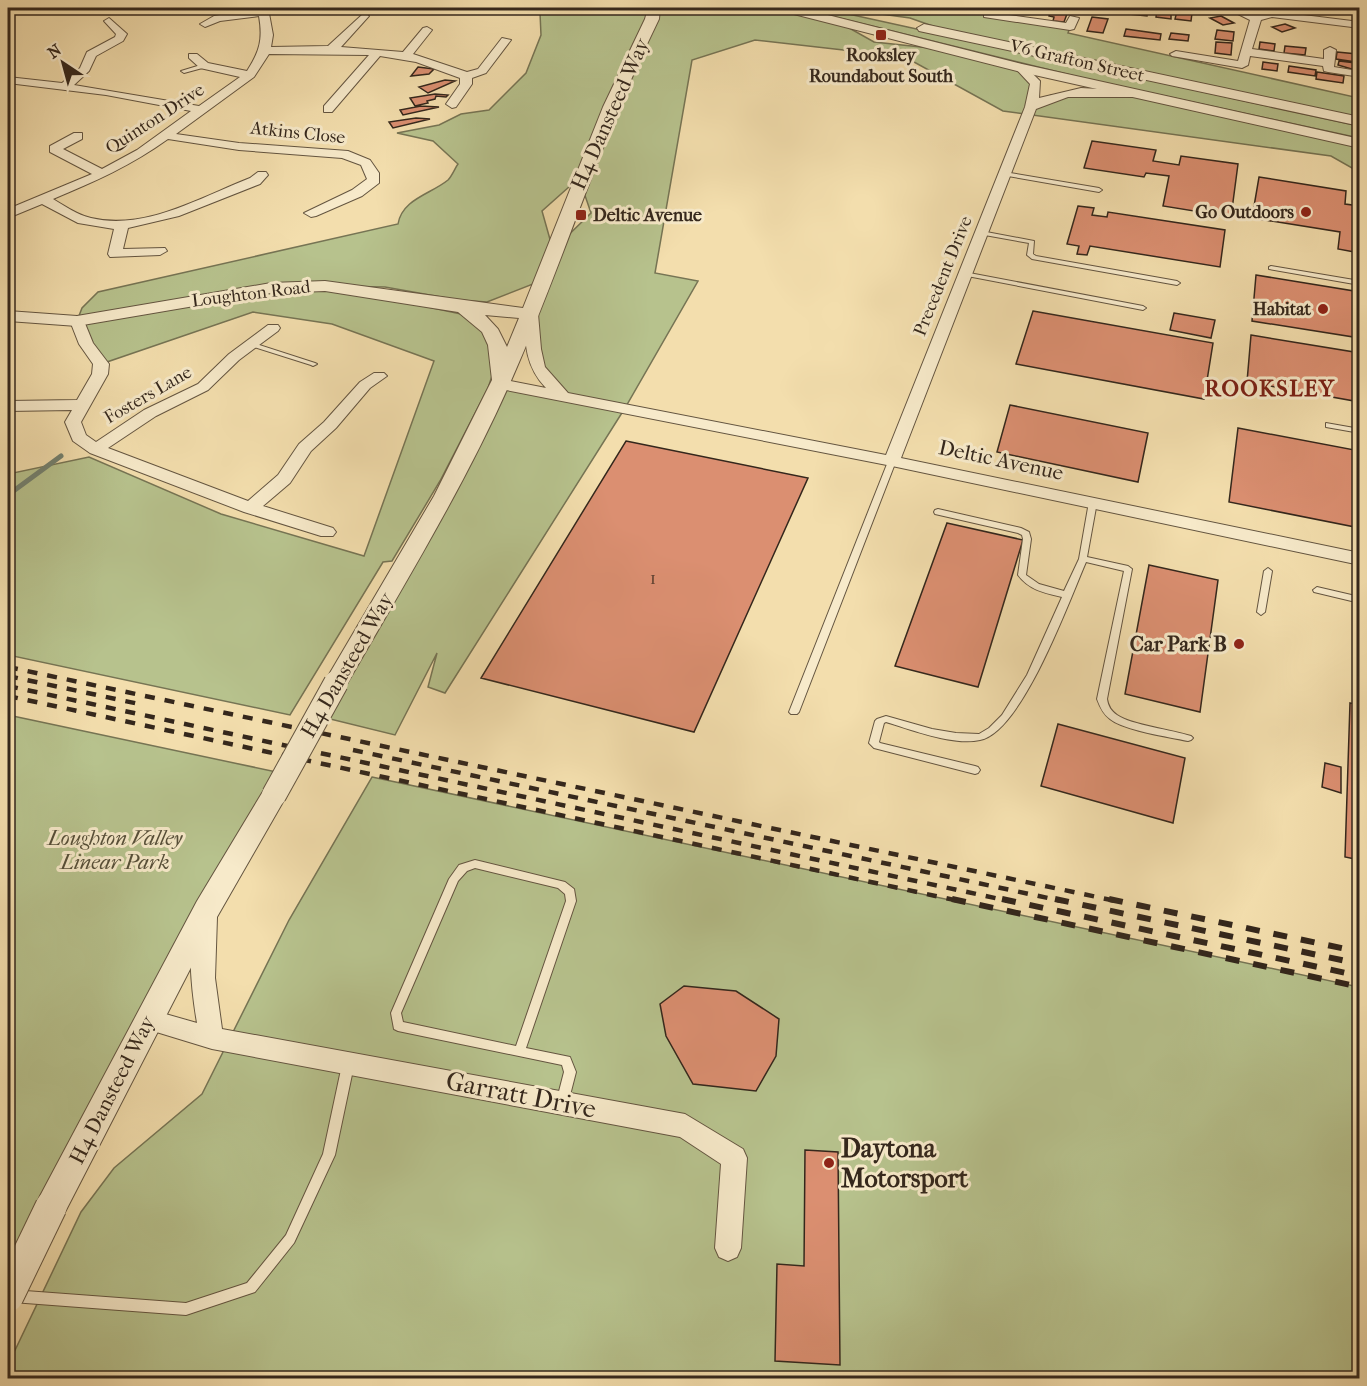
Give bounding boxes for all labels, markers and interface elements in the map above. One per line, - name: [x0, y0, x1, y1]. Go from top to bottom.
- marker: Rooksley Roundabout South: [874, 28, 888, 42]
- north arrow: [33, 33, 93, 93]
- street label: H4 Dansteed Way: [566, 34, 654, 193]
- street label: V6 Grafton Street: [1007, 35, 1147, 87]
- text: N: [44, 40, 66, 63]
- place label: Rooksley Roundabout South: [809, 45, 954, 87]
- street label: Quinton Drive: [102, 79, 208, 159]
- street label: Atkins Close: [249, 117, 346, 148]
- place label: Go Outdoors: [1195, 202, 1294, 223]
- place label: Deltic Avenue: [593, 205, 702, 226]
- marker: Go Outdoors: [1299, 205, 1313, 219]
- marker: Deltic Avenue: [574, 208, 588, 222]
- street label: Precedent Drive: [909, 213, 977, 339]
- street label: Loughton Road: [190, 276, 312, 312]
- place label: Habitat: [1253, 299, 1312, 320]
- marker: Habitat: [1316, 302, 1330, 316]
- street label: Fosters Lane: [101, 362, 195, 428]
- district label: ROOKSLEY: [1205, 376, 1335, 402]
- street label: Deltic Avenue: [936, 435, 1066, 485]
- house number: 1: [650, 568, 656, 589]
- street label: H4 Dansteed Way: [296, 588, 399, 742]
- place label: Car Park B: [1130, 632, 1227, 656]
- marker: Car Park B: [1232, 637, 1246, 651]
- park label: Loughton Valley Linear Park: [46, 826, 184, 874]
- street label: H4 Dansteed Way: [64, 1011, 160, 1168]
- street label: Garratt Drive: [443, 1065, 599, 1125]
- place label: Daytona Motorsport: [841, 1133, 969, 1194]
- marker: Daytona Motorsport: [822, 1156, 836, 1170]

